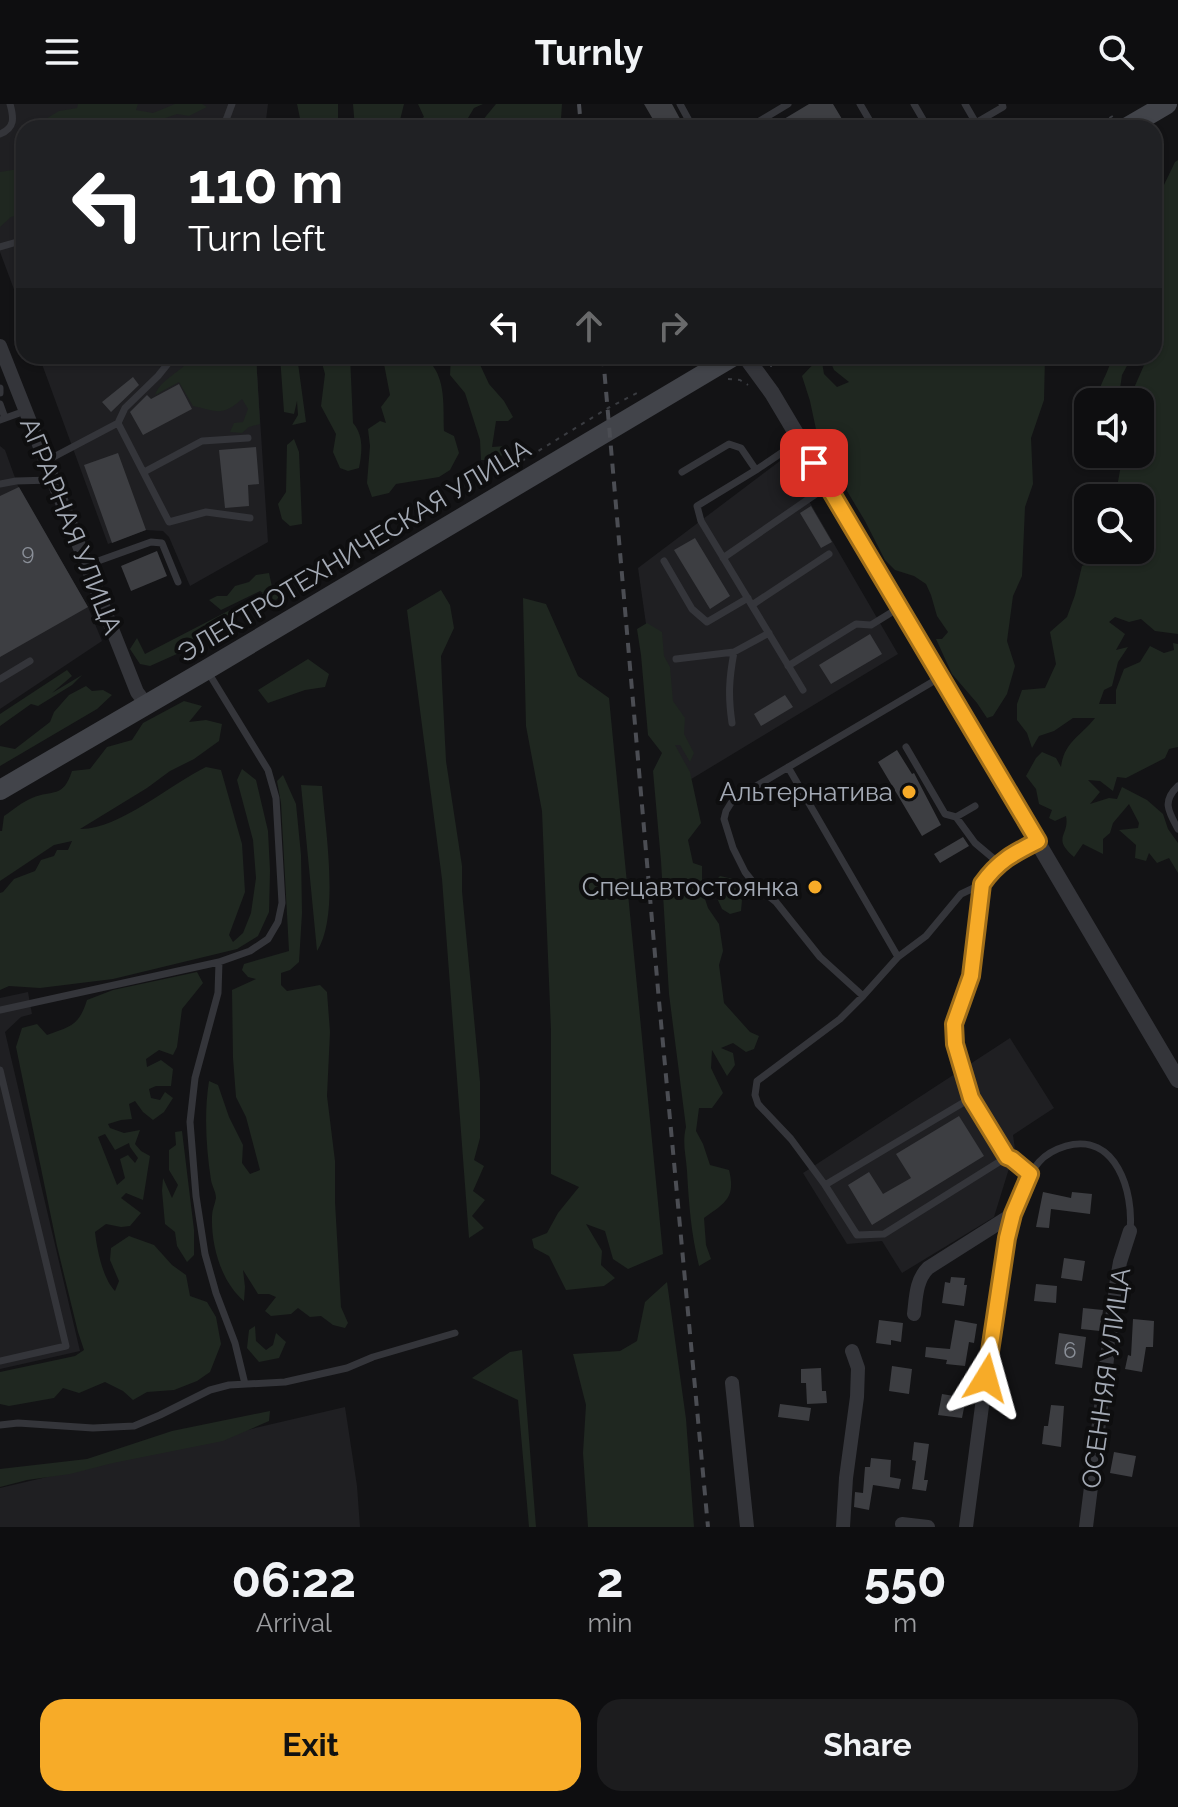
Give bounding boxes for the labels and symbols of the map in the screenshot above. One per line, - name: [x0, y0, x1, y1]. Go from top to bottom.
- street label: АГРАРНАЯ УЛИЦА: [14, 413, 128, 639]
- pin: [780, 429, 848, 497]
- street label: ЭЛЕКТРОТЕХНИЧЕСКАЯ УЛИЦА: [172, 433, 536, 669]
- house number: 9: [22, 539, 34, 565]
- place label: Альтернатива: [719, 777, 893, 807]
- marker: Альтернатива: [900, 783, 918, 801]
- place label: Спецавтостоянка: [582, 872, 799, 902]
- marker: Спецавтостоянка: [806, 878, 824, 896]
- street label: ОСЕННЯЯ УЛИЦА: [1076, 1265, 1136, 1490]
- position arrow: [944, 1336, 1028, 1420]
- house number: 6: [1063, 1337, 1077, 1363]

